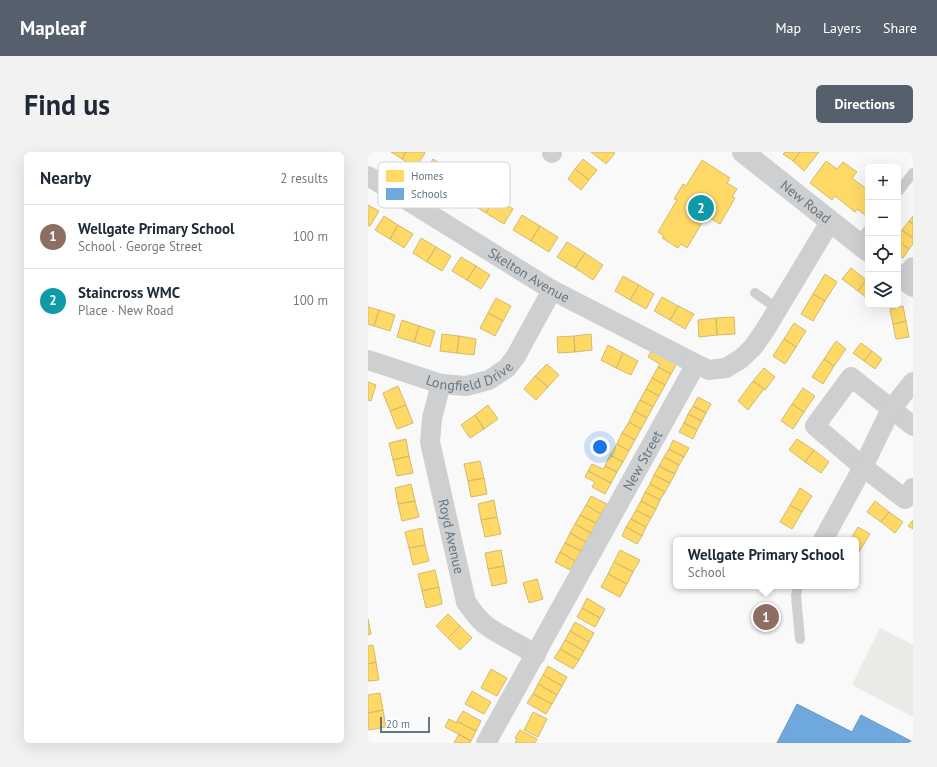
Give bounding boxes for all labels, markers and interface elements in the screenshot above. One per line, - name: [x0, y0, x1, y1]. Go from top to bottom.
- text: Mapleaf: [20, 16, 86, 40]
- text: Map: [775, 19, 801, 37]
- text: Layers: [823, 19, 861, 37]
- text: Share: [883, 19, 917, 37]
- button: Directions: [816, 85, 913, 123]
- text: Find us: [24, 86, 110, 123]
- legend: [378, 162, 510, 208]
- map controls: [865, 164, 901, 308]
- button: +: [865, 164, 901, 200]
- text: Nearby: [40, 167, 91, 189]
- text: Homes: [411, 169, 444, 183]
- text: 2 results: [280, 170, 328, 187]
- street label: New Road: [777, 176, 835, 227]
- text: Schools: [411, 187, 448, 201]
- pin: 2: [688, 193, 714, 223]
- button: −: [865, 200, 901, 236]
- text: Wellgate Primary School: [78, 219, 234, 238]
- text: 1: [49, 228, 57, 245]
- text: 100 m: [293, 228, 328, 245]
- button: locate: [865, 236, 901, 272]
- text: School · George Street: [78, 238, 202, 255]
- street label: Skelton Avenue: [485, 244, 573, 306]
- button: layers: [865, 272, 901, 308]
- text: Staincross WMC: [78, 283, 180, 302]
- text: 2: [49, 292, 57, 309]
- text: 100 m: [293, 292, 328, 309]
- text: Place · New Road: [78, 302, 174, 319]
- street label: Longfield Drive: [424, 359, 517, 396]
- street label: New Street: [619, 427, 667, 494]
- your location: [590, 437, 610, 457]
- street label: Royd Avenue: [434, 497, 468, 576]
- popup: [673, 537, 859, 589]
- text: Wellgate Primary School: [688, 545, 844, 564]
- text: School: [688, 564, 725, 581]
- pin: 1: [753, 602, 779, 632]
- scale bar: [380, 715, 430, 734]
- text: 20 m: [386, 717, 410, 731]

